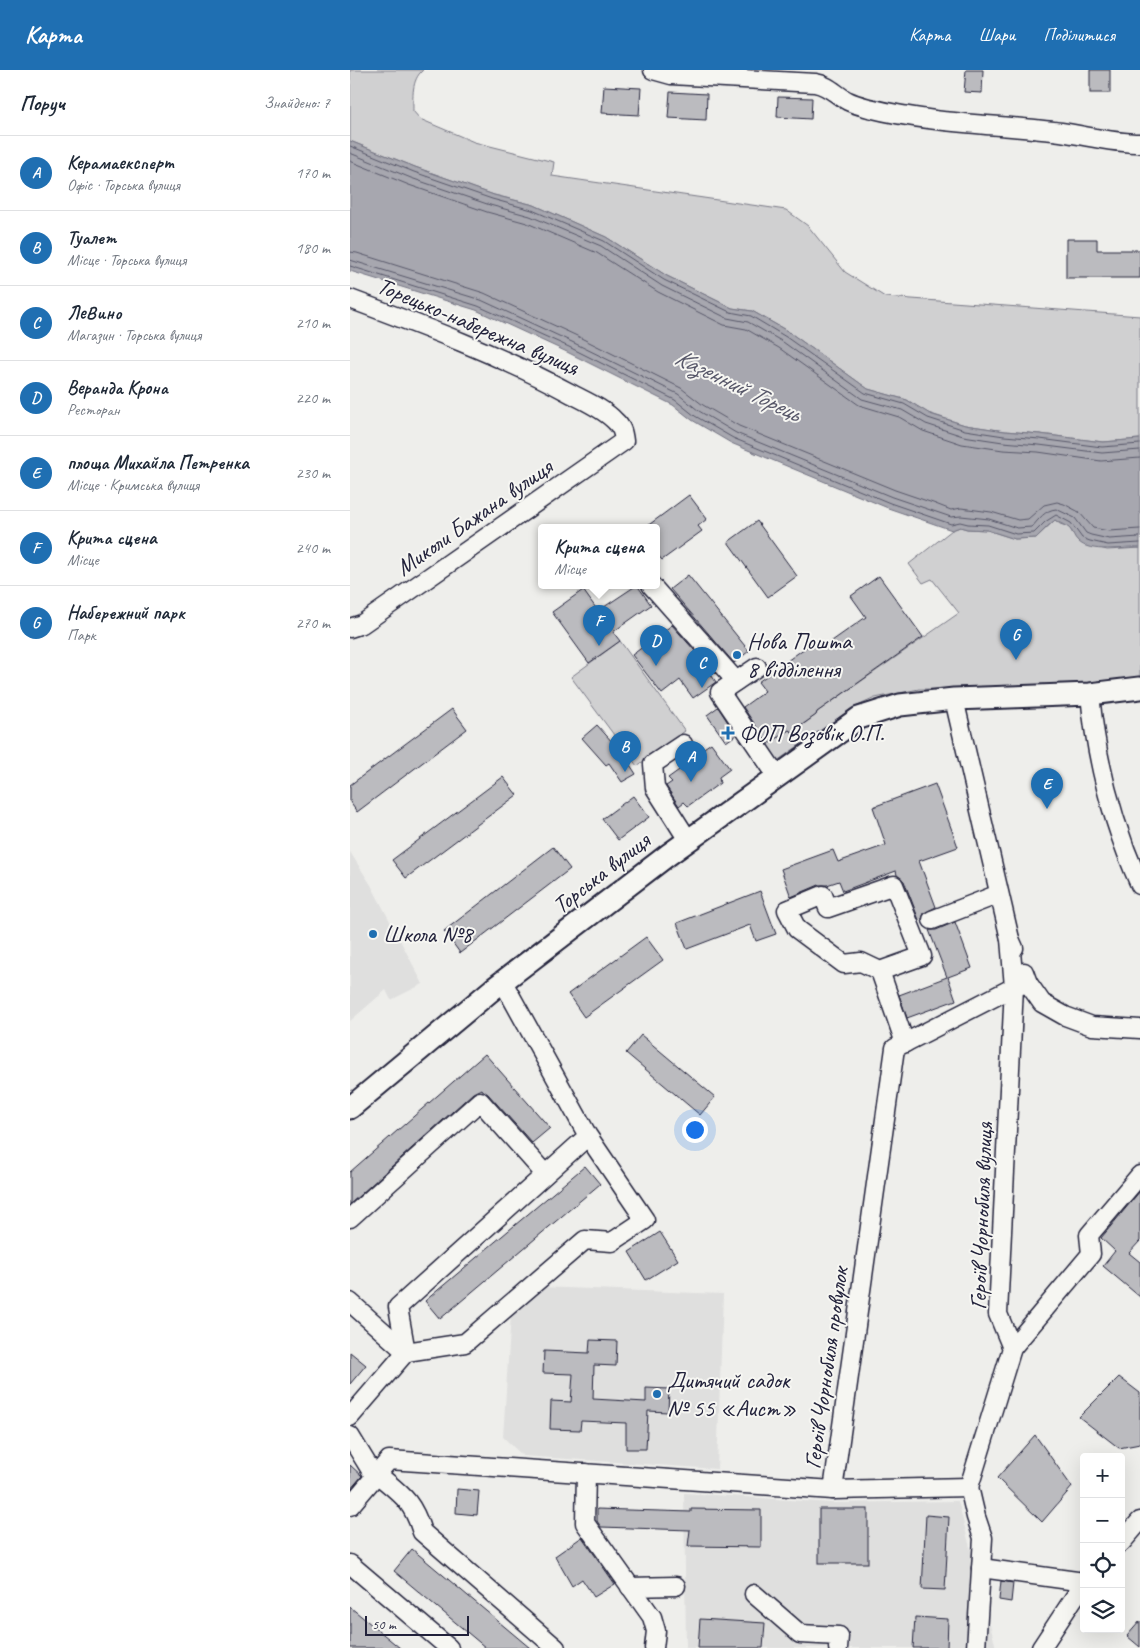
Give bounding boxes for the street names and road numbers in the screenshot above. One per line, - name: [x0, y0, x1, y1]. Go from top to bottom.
- street label: Торецько-набережна вулиця: [373, 270, 585, 383]
- street label: Миколи Бажана вулиця: [390, 451, 560, 582]
- street label: Торська вулиця: [546, 825, 657, 920]
- street label: Героїв Чорнобиля вулиця: [963, 1120, 999, 1310]
- street label: Героїв Чорнобиля провулок: [797, 1263, 855, 1471]

